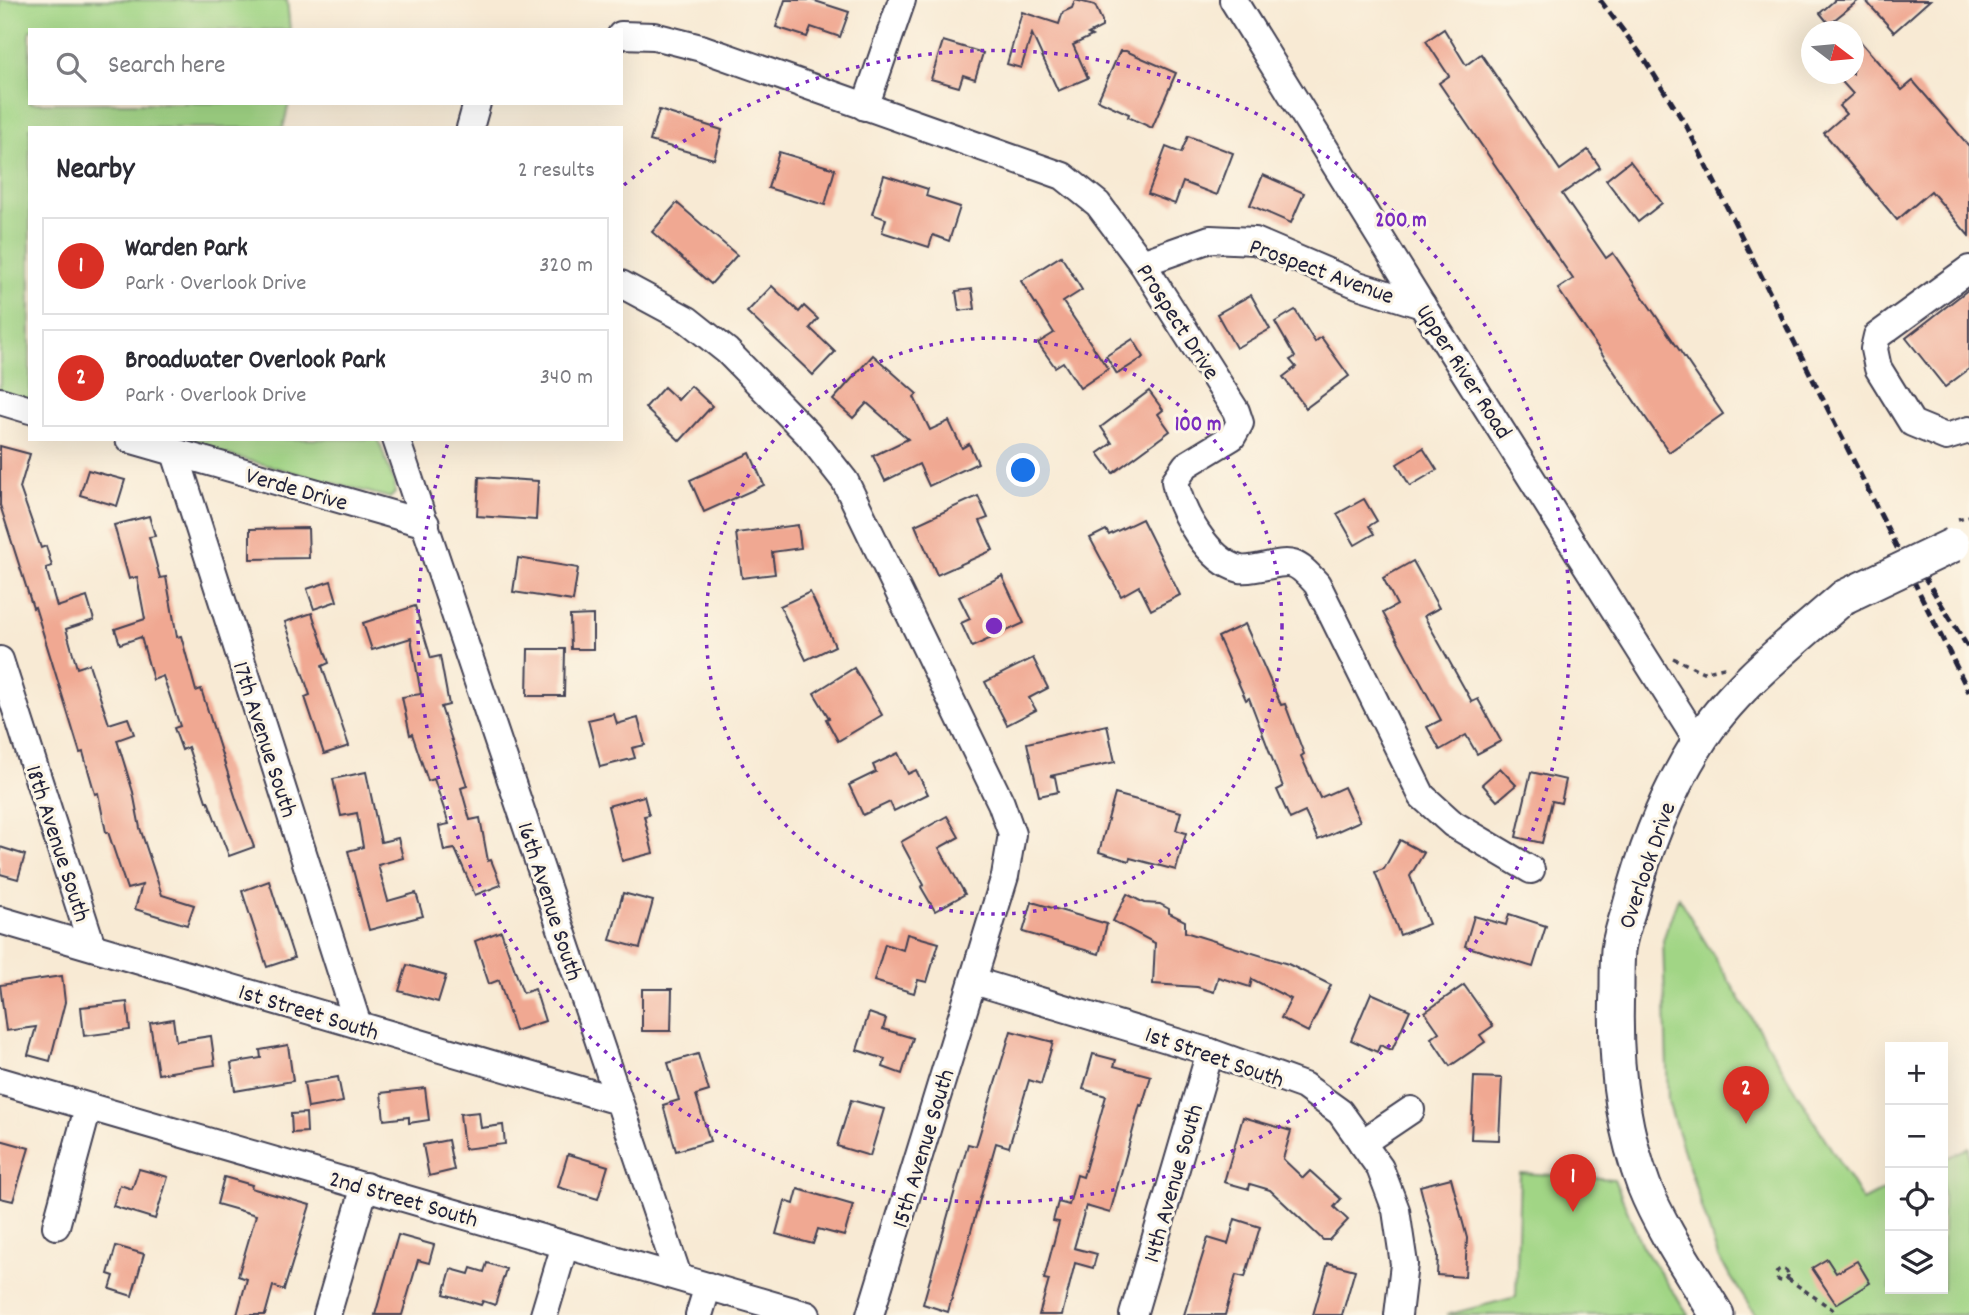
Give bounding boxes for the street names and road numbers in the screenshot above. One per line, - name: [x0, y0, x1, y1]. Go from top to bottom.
- street label: Prospect Avenue: [1244, 231, 1398, 315]
- street label: Prospect Drive: [1126, 258, 1227, 387]
- street label: Upper River Road: [1406, 299, 1519, 447]
- street label: Verde Drive: [241, 460, 351, 522]
- street label: 17th Avenue South: [222, 657, 304, 822]
- street label: 18th Avenue South: [15, 761, 97, 927]
- street label: Overlook Drive: [1611, 798, 1686, 934]
- street label: 16th Avenue South: [506, 818, 590, 986]
- street label: 1st Street South: [234, 976, 382, 1051]
- street label: 1st Street South: [1140, 1019, 1288, 1099]
- street label: 15th Avenue South: [885, 1065, 965, 1232]
- street label: 14th Avenue South: [1136, 1101, 1214, 1267]
- street label: 2nd Street South: [325, 1163, 482, 1238]

